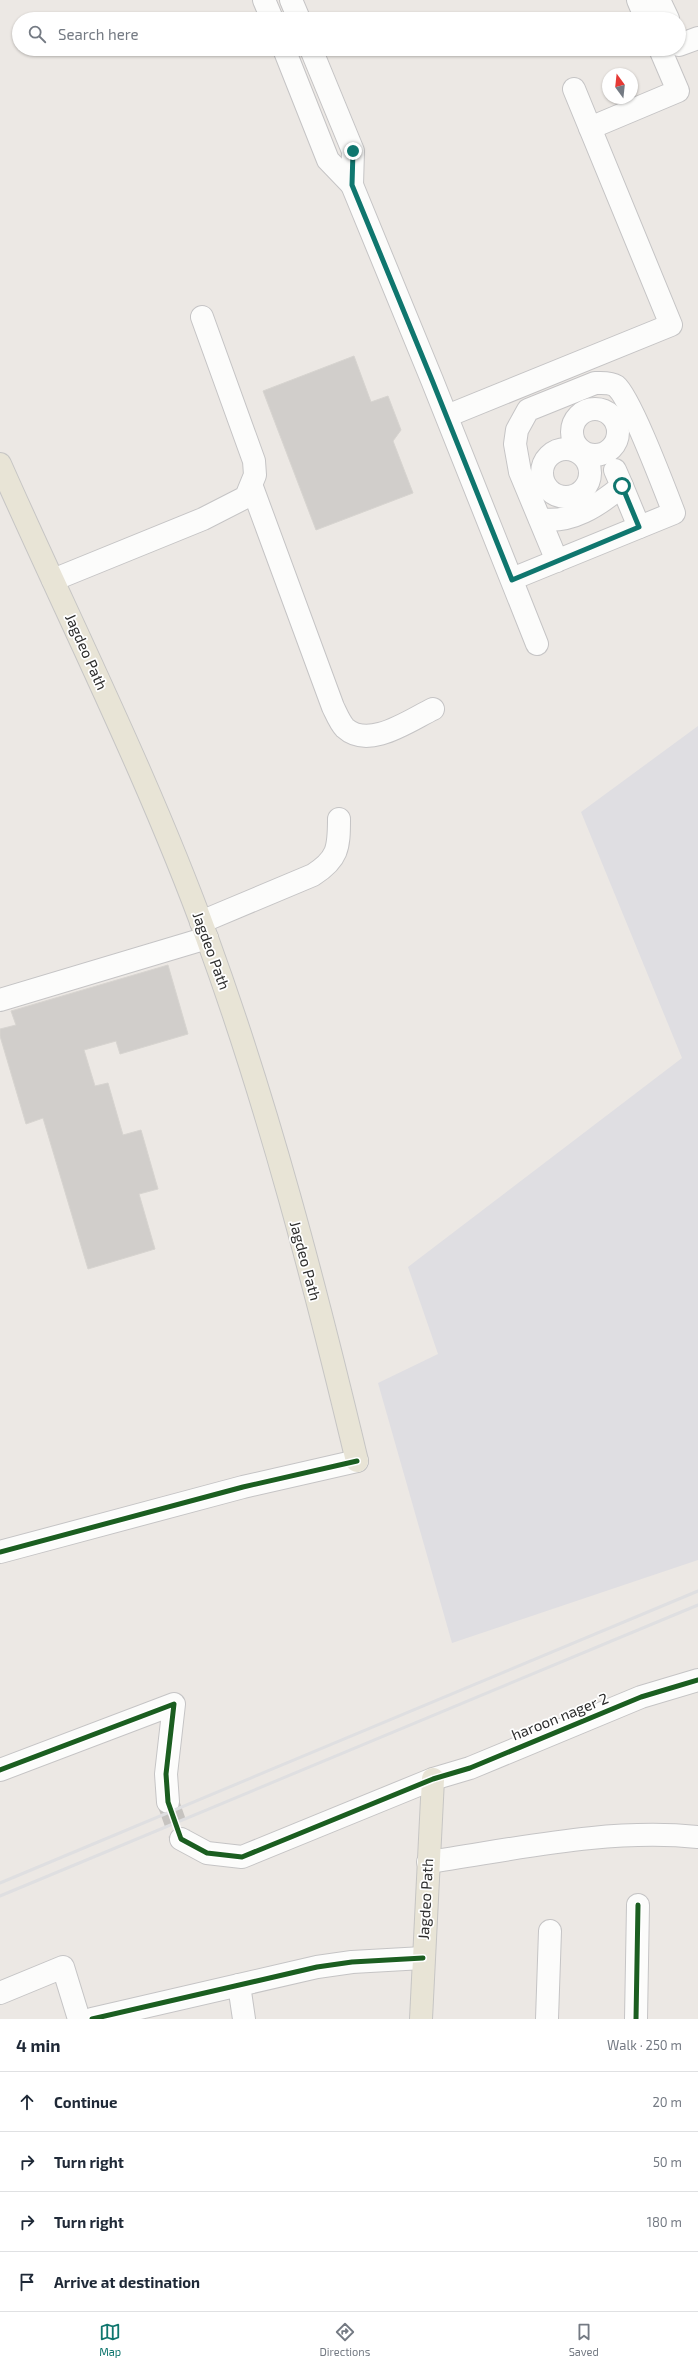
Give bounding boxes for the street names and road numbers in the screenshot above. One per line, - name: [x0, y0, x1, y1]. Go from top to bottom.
- street label: Jagdeo Path: [62, 611, 112, 693]
- street label: Jagdeo Path: [190, 909, 234, 992]
- street label: Jagdeo Path: [287, 1219, 325, 1302]
- street label: haroon nager 2: [509, 1688, 611, 1744]
- street label: Jagdeo Path: [414, 1858, 436, 1940]

